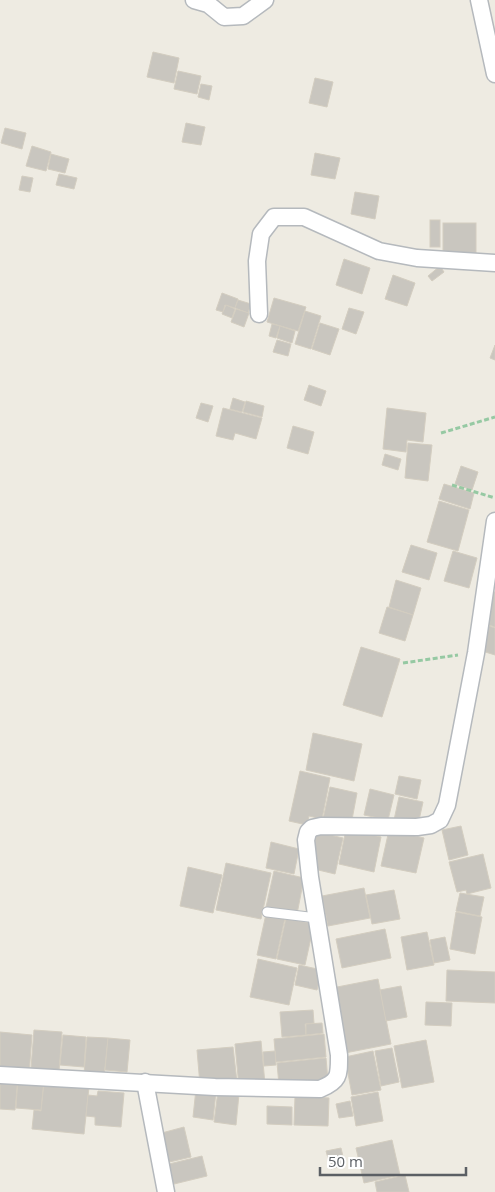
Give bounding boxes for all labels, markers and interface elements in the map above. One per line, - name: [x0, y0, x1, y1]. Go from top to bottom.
- scale bar: [320, 1144, 466, 1176]
- text: 50 m: [328, 1151, 363, 1171]

